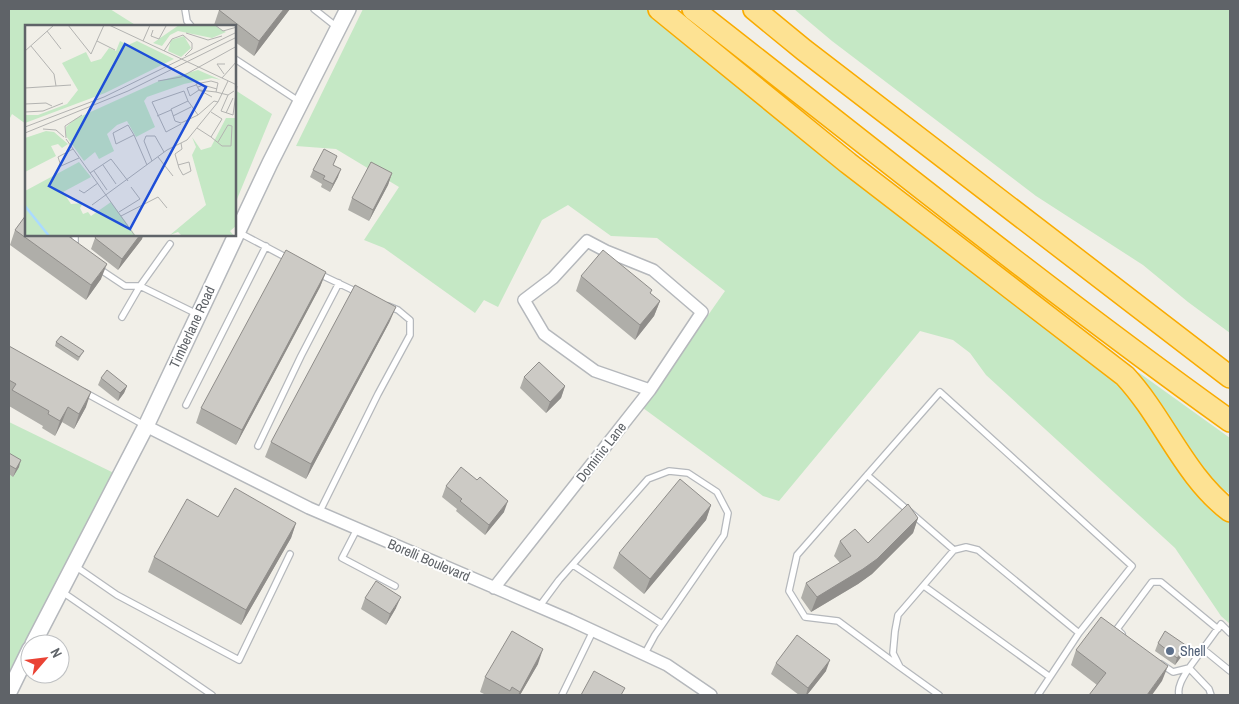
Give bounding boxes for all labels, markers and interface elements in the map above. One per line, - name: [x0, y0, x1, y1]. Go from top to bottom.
- inset map: [25, 25, 236, 236]
- street label: Timberlane Road: [165, 283, 219, 371]
- street label: Dominic Lane: [572, 418, 630, 486]
- street label: Borelli Boulevard: [385, 535, 473, 585]
- north arrow: [20, 634, 70, 684]
- place label: Shell: [1180, 642, 1206, 660]
- text: N: [47, 645, 66, 661]
- marker: Shell: [1164, 645, 1176, 657]

